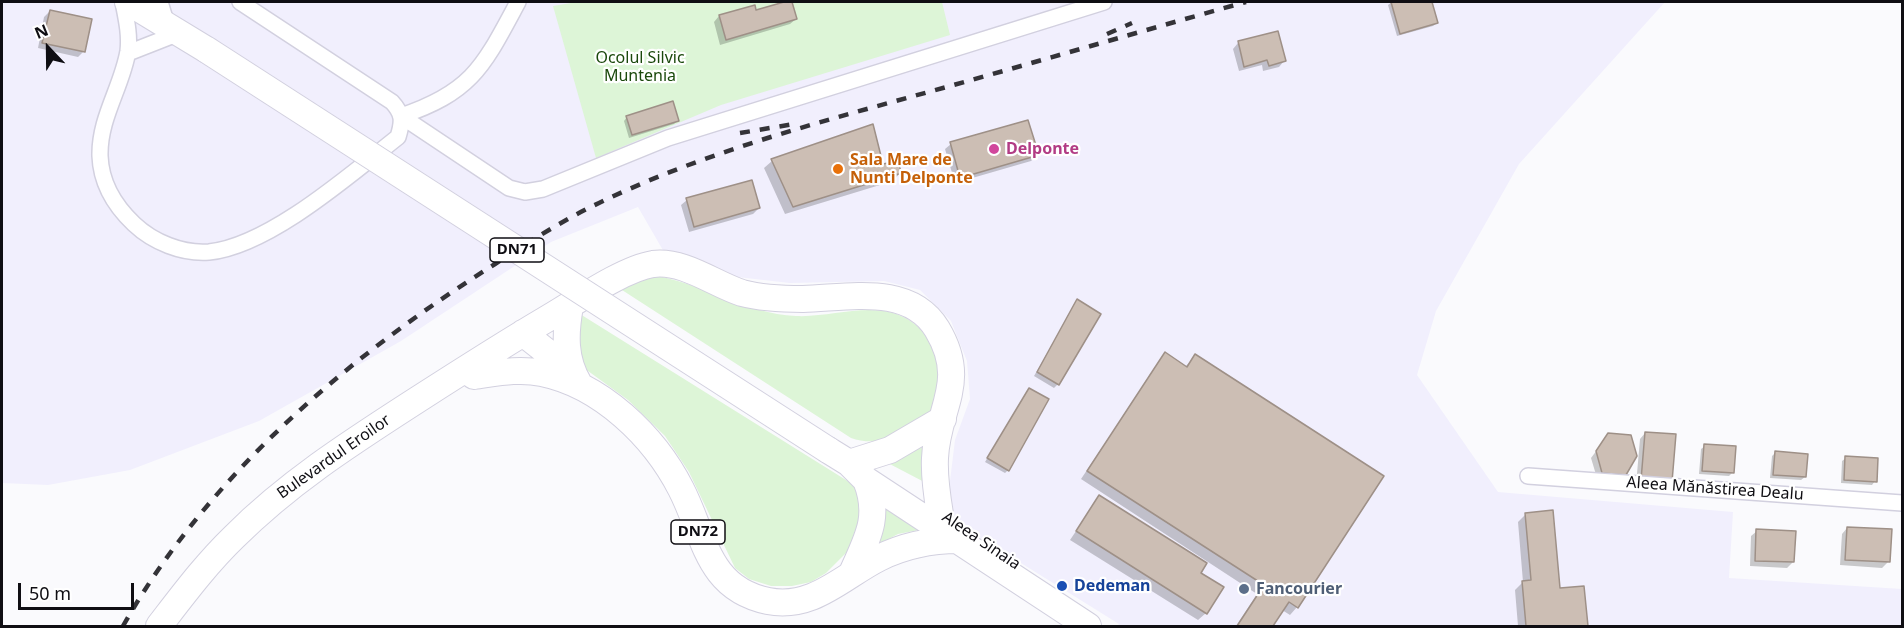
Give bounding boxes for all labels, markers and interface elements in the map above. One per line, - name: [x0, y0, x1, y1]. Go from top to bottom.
- north arrow: [18, 18, 78, 78]
- text: N: [31, 19, 51, 44]
- park label: Ocolul Silvic Muntenia: [595, 48, 685, 86]
- place label: Delponte: [1006, 139, 1079, 159]
- marker: Delponte: [987, 142, 1001, 156]
- place label: Sala Mare de Nunti Delponte: [850, 150, 973, 188]
- marker: Sala Mare de Nunti Delponte: [831, 162, 845, 176]
- road number: DN71: [490, 238, 544, 262]
- street label: Bulevardul Eroilor: [274, 411, 394, 503]
- street label: Aleea Mănăstirea Dealu: [1626, 473, 1804, 505]
- street label: Aleea Sinaia: [938, 508, 1024, 574]
- road number: DN72: [671, 520, 725, 544]
- scale bar: [21, 571, 136, 609]
- place label: Dedeman: [1074, 576, 1151, 596]
- marker: Dedeman: [1055, 579, 1069, 593]
- place label: Fancourier: [1256, 579, 1342, 599]
- text: 50 m: [29, 581, 71, 605]
- marker: Fancourier: [1237, 582, 1251, 596]

